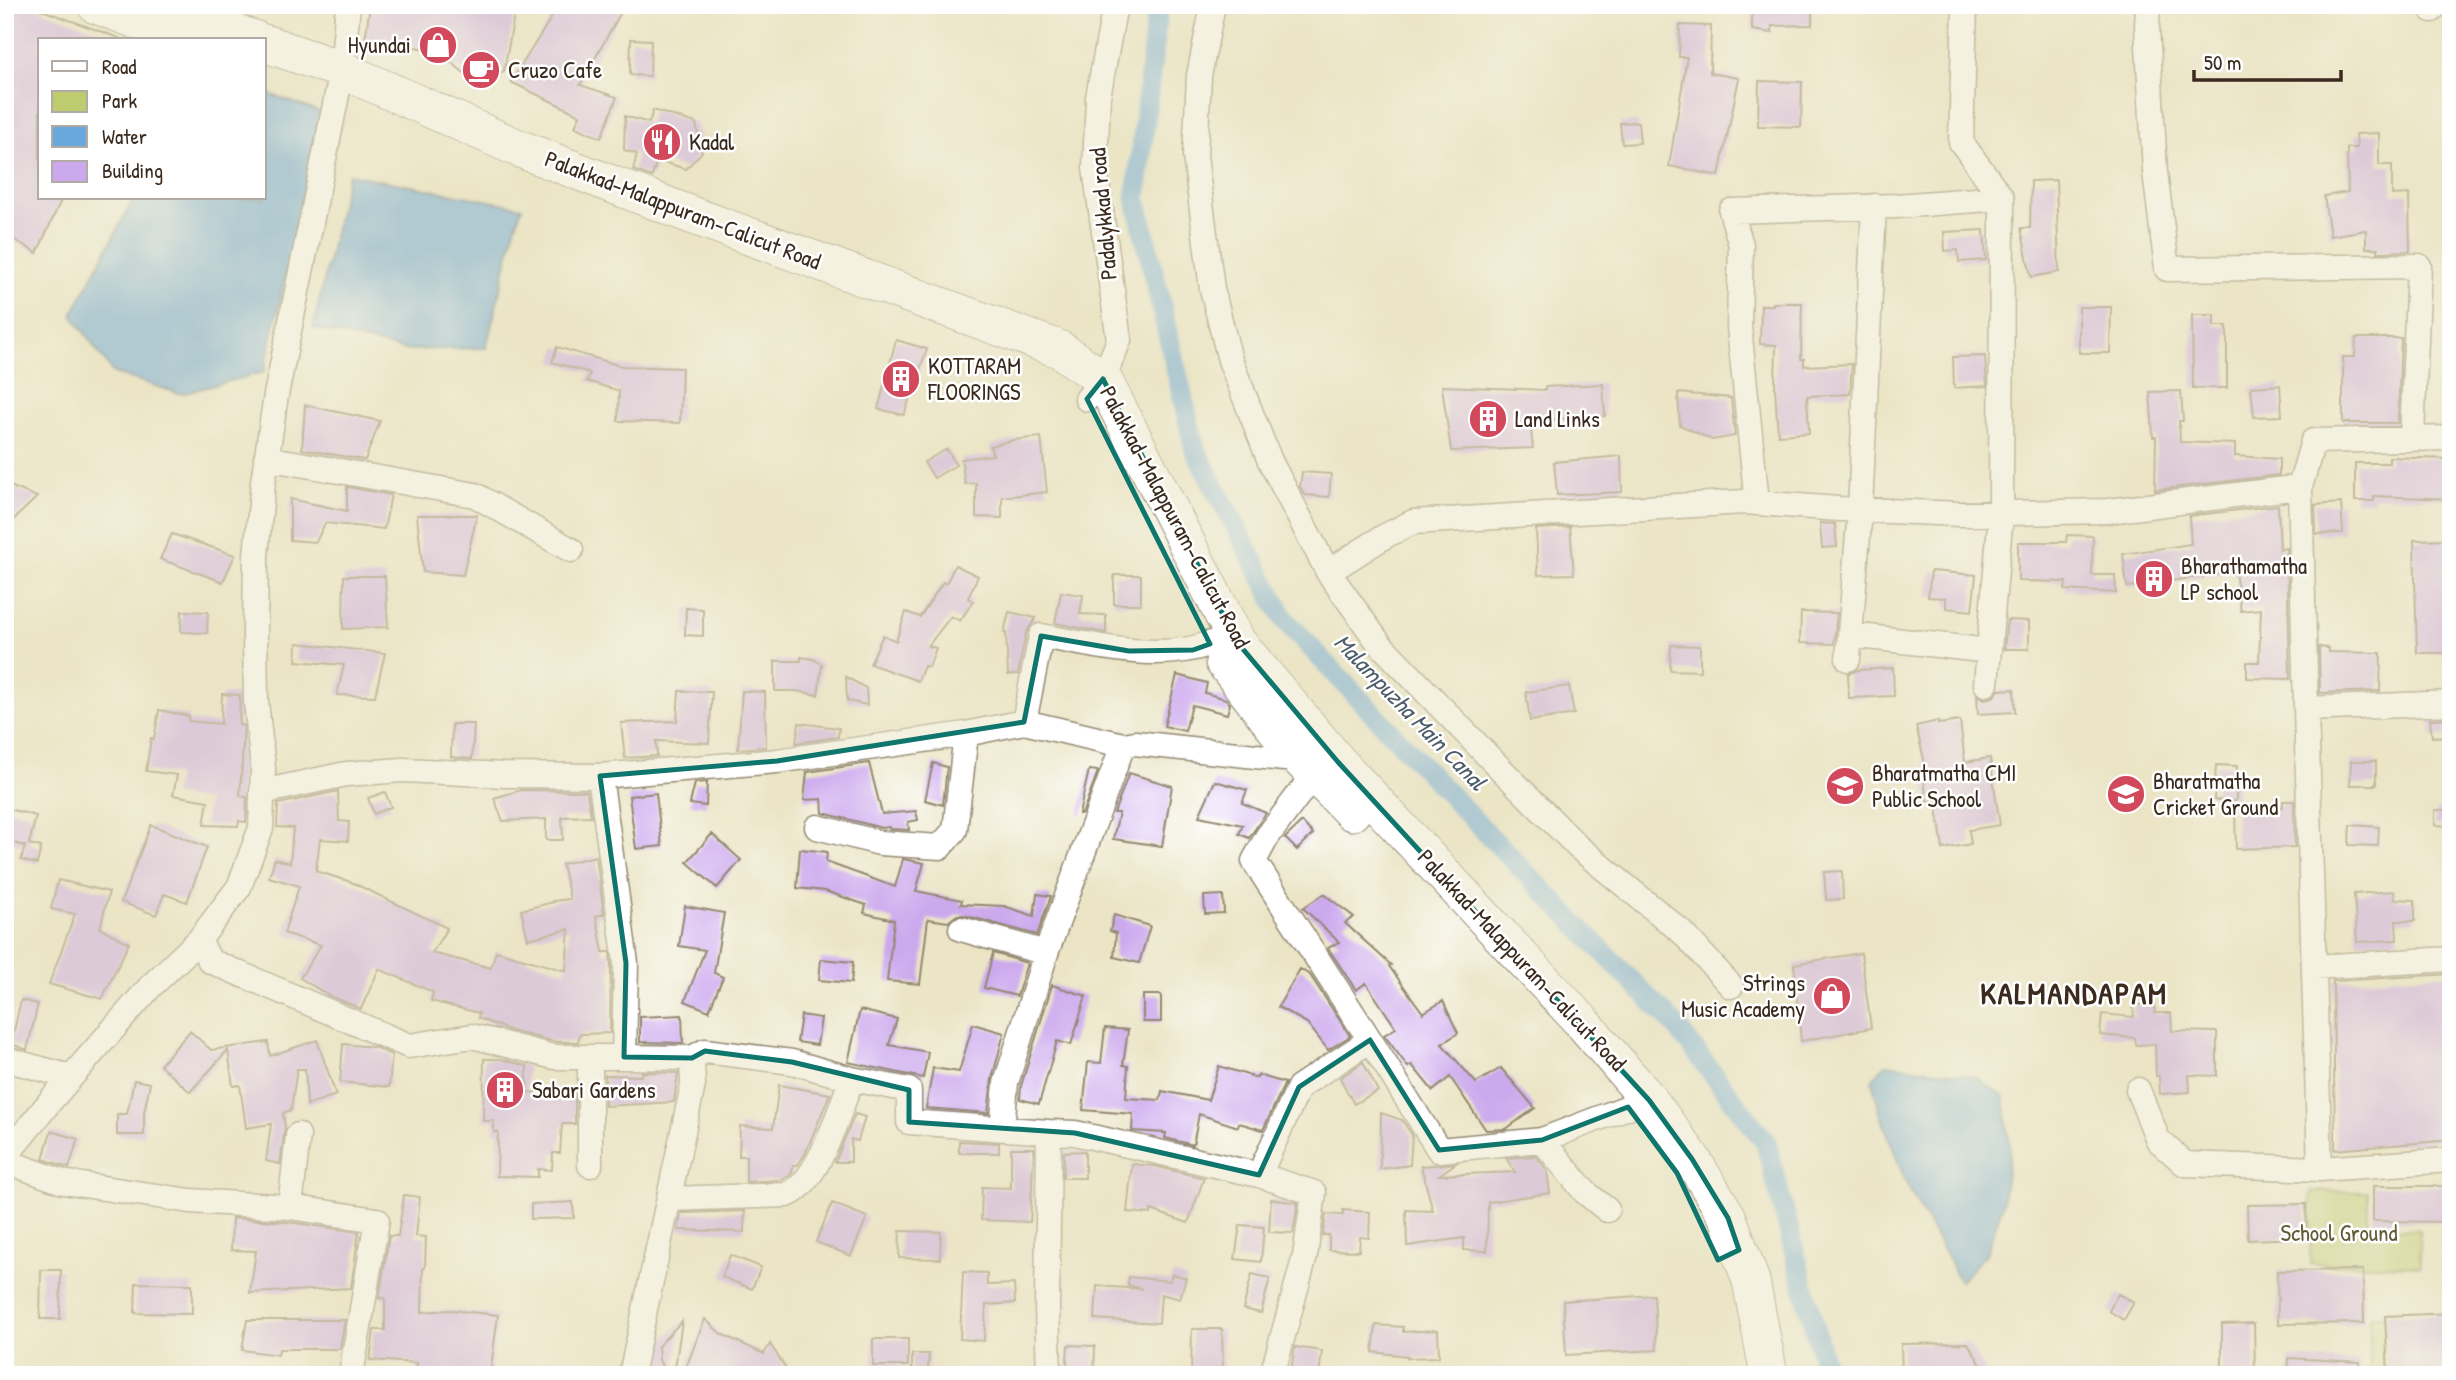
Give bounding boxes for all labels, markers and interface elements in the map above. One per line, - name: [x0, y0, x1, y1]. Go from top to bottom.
- shop icon: Hyundai: [417, 24, 459, 66]
- place label: Hyundai: [348, 29, 411, 60]
- legend: [38, 38, 266, 200]
- scale bar: [2194, 38, 2340, 82]
- text: 50 m: [2204, 48, 2241, 77]
- cafe icon: Cruzo Cafe: [460, 49, 502, 91]
- text: Road: [102, 52, 136, 81]
- place label: Cruzo Cafe: [508, 54, 602, 85]
- text: Park: [102, 86, 137, 115]
- restaurant icon: Kadal: [641, 121, 683, 163]
- text: Water: [102, 122, 147, 151]
- place label: Kadal: [689, 126, 735, 157]
- street label: Palakkad-Malappuram-Calicut Road: [541, 143, 826, 277]
- street label: Padalykkad road: [1081, 147, 1124, 281]
- text: Building: [102, 156, 163, 185]
- place label: KOTTARAM FLOORINGS: [927, 350, 1021, 407]
- building icon: KOTTARAM FLOORINGS: [880, 358, 922, 400]
- street label: Palakkad-Malappuram-Calicut Road: [1093, 380, 1258, 653]
- building icon: Land Links: [1467, 398, 1509, 440]
- place label: Land Links: [1515, 403, 1600, 434]
- place label: Bharathamatha LP school: [2181, 550, 2307, 607]
- building icon: Bharathamatha LP school: [2133, 558, 2175, 600]
- water label: Malampuzha Main Canal: [1327, 626, 1495, 798]
- place label: Bharatmatha CMI Public School: [1872, 757, 2016, 814]
- school or university icon: Bharatmatha CMI Public School: [1824, 765, 1866, 807]
- place label: Bharatmatha Cricket Ground: [2153, 765, 2278, 822]
- school or university icon: Bharatmatha Cricket Ground: [2105, 773, 2147, 815]
- street label: Palakkad-Malappuram-Calicut Road: [1411, 842, 1634, 1077]
- place label: Strings Music Academy: [1681, 967, 1805, 1024]
- district label: KALMANDAPAM: [1980, 973, 2168, 1013]
- shop icon: Strings Music Academy: [1811, 975, 1853, 1017]
- building icon: Sabari Gardens: [484, 1069, 526, 1111]
- place label: Sabari Gardens: [532, 1074, 656, 1105]
- park label: School Ground: [2281, 1217, 2397, 1248]

